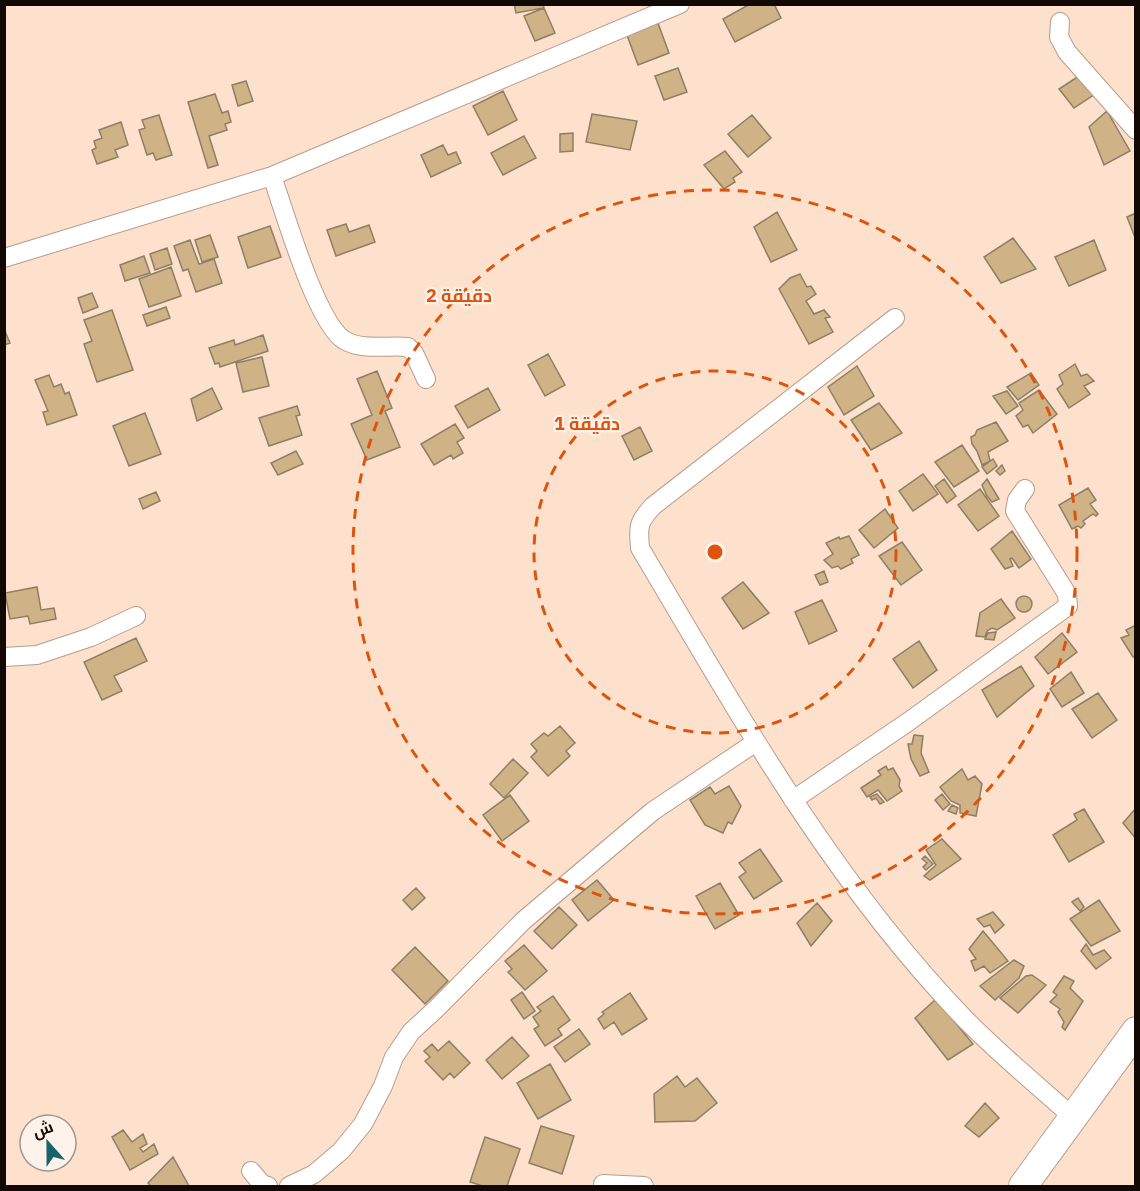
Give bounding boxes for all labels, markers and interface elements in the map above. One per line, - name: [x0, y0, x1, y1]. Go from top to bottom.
- text: 2 دقيقة: [426, 284, 492, 307]
- text: 1 دقيقة: [554, 412, 620, 435]
- centre of rings: [705, 542, 725, 562]
- north arrow: [18, 1113, 78, 1173]
- text: ش: [29, 1116, 56, 1142]

